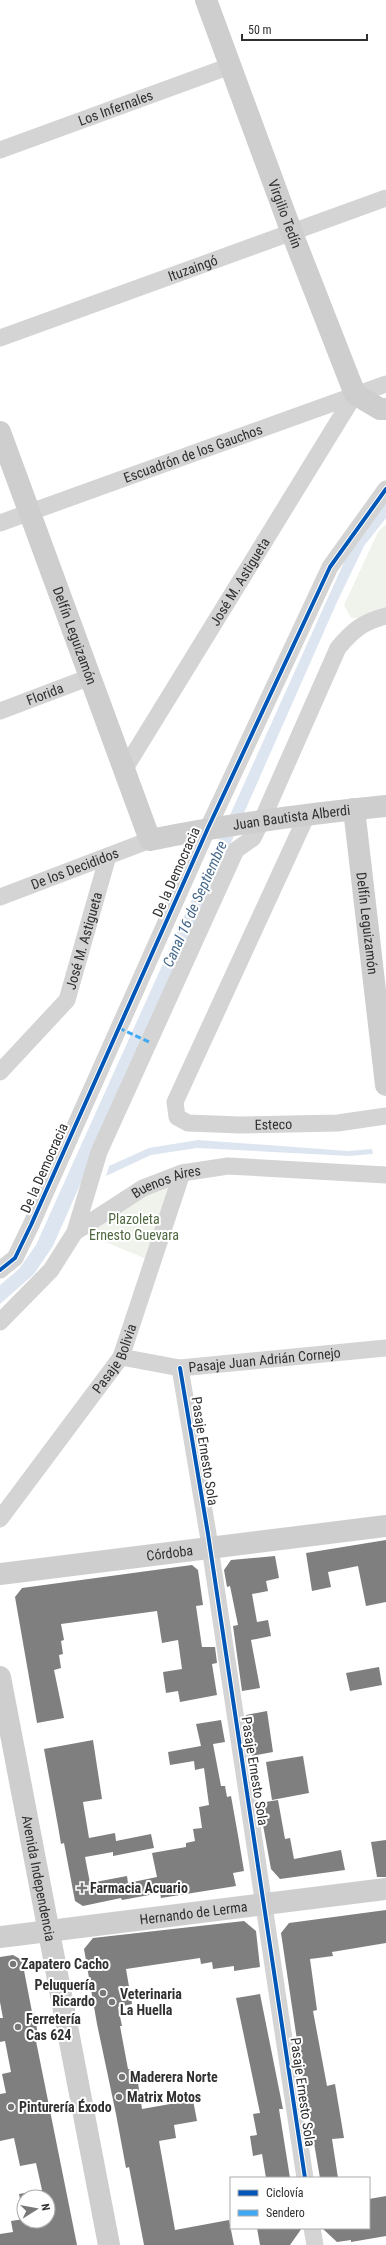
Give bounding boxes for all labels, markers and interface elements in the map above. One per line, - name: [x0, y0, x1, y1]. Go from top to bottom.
- scale bar: [242, 16, 367, 42]
- text: 50 m: [248, 23, 272, 37]
- street label: Los Infernales: [76, 87, 155, 129]
- street label: Virgilio Tedín: [265, 177, 305, 250]
- street label: Ituzaingó: [166, 252, 220, 284]
- street label: Escuadrón de los Gauchos: [121, 421, 264, 486]
- street label: José M. Astigueta: [207, 535, 273, 629]
- street label: Delfín Leguizamón: [50, 585, 100, 687]
- street label: Florida: [24, 680, 66, 708]
- street label: Juan Bautista Alberdi: [232, 802, 351, 833]
- street label: De la Democracia: [149, 825, 203, 919]
- water label: Canal 16 de Septiembre: [159, 838, 231, 970]
- street label: De los Decididos: [29, 845, 121, 892]
- street label: Delfín Leguizamón: [353, 871, 381, 975]
- street label: José M. Astigueta: [62, 890, 105, 991]
- street label: Esteco: [254, 1116, 292, 1133]
- street label: De la Democracia: [17, 1121, 71, 1215]
- street label: Buenos Aires: [128, 1162, 202, 1201]
- park label: Plazoleta Ernesto Guevara: [89, 1211, 179, 1243]
- street label: Pasaje Bolivia: [89, 1322, 139, 1396]
- street label: Pasaje Juan Adrián Cornejo: [188, 1344, 341, 1375]
- street label: Pasaje Ernesto Sola: [189, 1396, 221, 1506]
- street label: Córdoba: [146, 1542, 194, 1564]
- street label: Pasaje Ernesto Sola: [239, 1716, 271, 1826]
- street label: Avenida Independencia: [19, 1814, 59, 1943]
- place label: Farmacia Acuario: [90, 1880, 188, 1896]
- marker: Farmacia Acuario: [77, 1883, 87, 1893]
- street label: Hernando de Lerma: [139, 1898, 248, 1928]
- place label: Zapatero Cacho: [21, 1956, 109, 1972]
- marker: Zapatero Cacho: [8, 1959, 18, 1969]
- place label: Peluquería Ricardo: [35, 1977, 95, 2009]
- place label: Veterinaria La Huella: [120, 1986, 182, 2018]
- marker: Peluquería Ricardo: [98, 1988, 108, 1998]
- marker: Veterinaria La Huella: [107, 1997, 117, 2007]
- place label: Ferretería Cas 624: [26, 2011, 81, 2043]
- marker: Ferretería Cas 624: [13, 2022, 23, 2032]
- street label: Pasaje Ernesto Sola: [287, 2037, 319, 2147]
- place label: Maderera Norte: [130, 2069, 218, 2085]
- marker: Maderera Norte: [117, 2072, 127, 2082]
- place label: Matrix Motos: [127, 2089, 201, 2105]
- marker: Matrix Motos: [114, 2092, 124, 2102]
- place label: Pinturería Éxodo: [19, 2098, 112, 2115]
- marker: Pinturería Éxodo: [6, 2102, 16, 2112]
- legend: [230, 2177, 370, 2229]
- text: Ciclovía: [266, 2186, 304, 2200]
- north arrow: [16, 2189, 56, 2229]
- text: N: [38, 2203, 52, 2212]
- text: Sendero: [266, 2206, 305, 2220]

